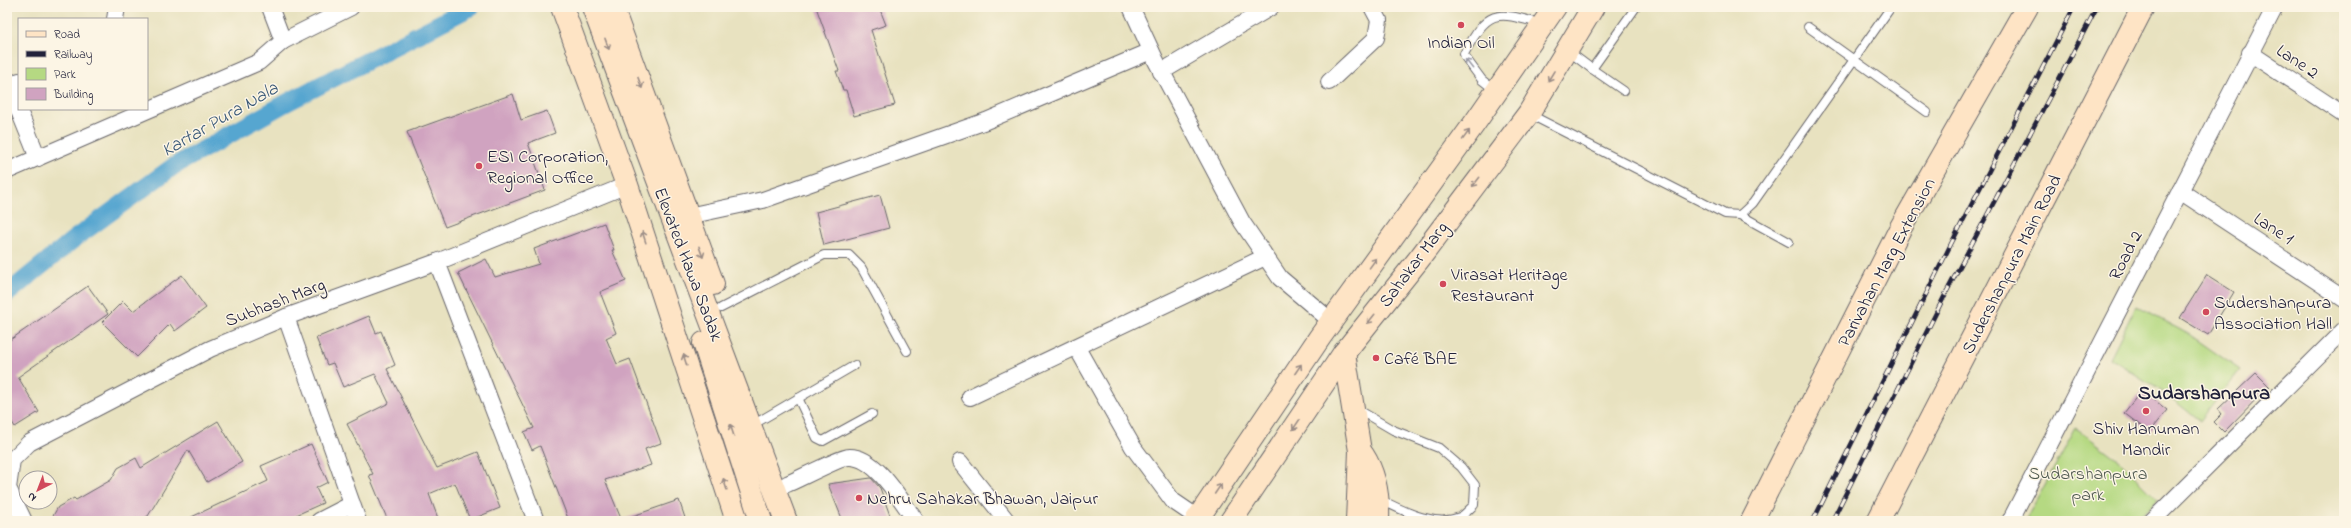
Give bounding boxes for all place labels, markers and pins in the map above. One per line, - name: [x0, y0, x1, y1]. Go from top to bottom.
- marker: Indian Oil: [1456, 20, 1466, 30]
- place label: Indian Oil: [1427, 31, 1495, 57]
- place label: ESI Corporation, Regional Office: [487, 145, 608, 193]
- marker: ESI Corporation, Regional Office: [474, 161, 484, 171]
- place label: Virasat Heritage Restaurant: [1450, 263, 1569, 310]
- marker: Virasat Heritage Restaurant: [1438, 279, 1448, 289]
- place label: Sudershanpura Association Hall: [2214, 291, 2332, 338]
- marker: Sudershanpura Association Hall: [2201, 307, 2211, 317]
- place label: Café BAE: [1384, 347, 1458, 373]
- marker: Café BAE: [1371, 353, 1381, 363]
- marker: Shiv Hanuman Mandir: [2141, 406, 2151, 416]
- place label: Shiv Hanuman Mandir: [2093, 417, 2199, 464]
- place label: Nehru Sahakar Bhawan, Jaipur: [867, 487, 1098, 513]
- marker: Nehru Sahakar Bhawan, Jaipur: [854, 493, 864, 503]

